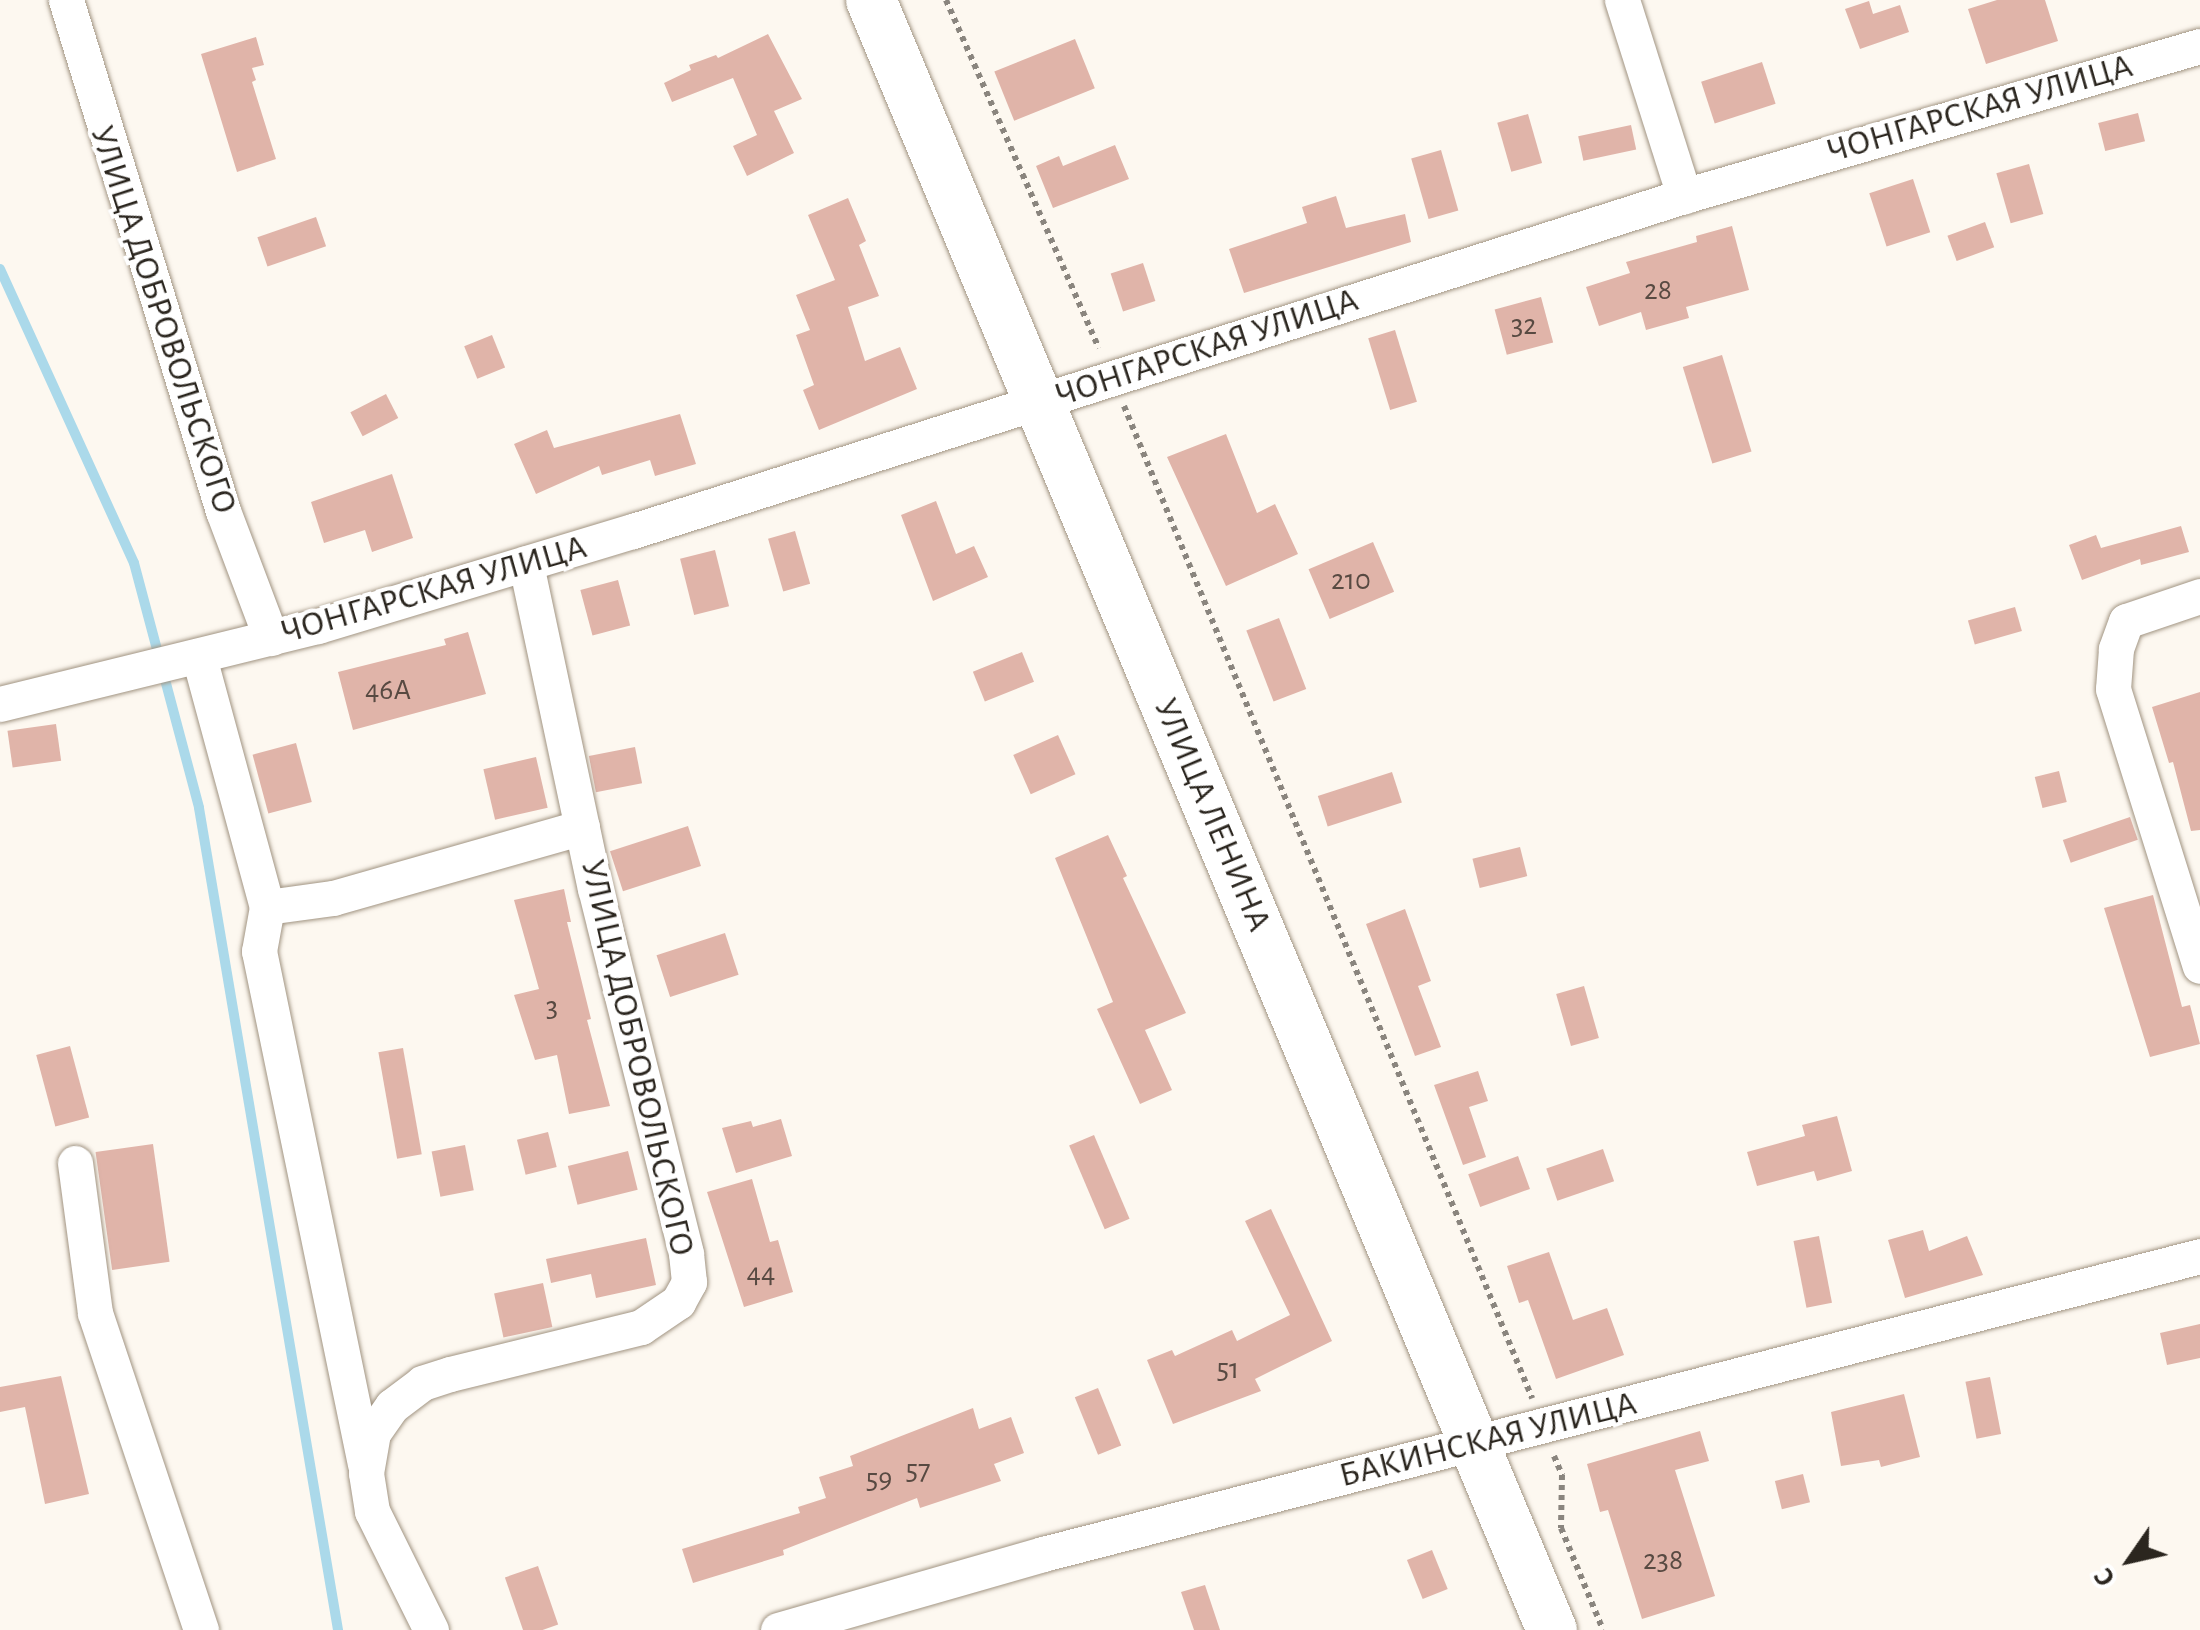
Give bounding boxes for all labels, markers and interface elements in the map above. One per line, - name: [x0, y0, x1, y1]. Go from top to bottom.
- street label: ЧОНГАРСКАЯ УЛИЦА: [1823, 45, 2137, 173]
- street label: УЛИЦА ДОБРОВОЛЬСКОГО: [80, 121, 246, 519]
- house number: 28: [1644, 272, 1672, 308]
- street label: ЧОНГАРСКАЯ УЛИЦА: [1050, 279, 1364, 417]
- house number: 32: [1511, 307, 1537, 343]
- street label: ЧОНГАРСКАЯ УЛИЦА: [277, 526, 591, 654]
- house number: 210: [1331, 562, 1371, 598]
- house number: 46А: [365, 672, 411, 708]
- street label: УЛИЦА ЛЕНИНА: [1144, 692, 1280, 938]
- street label: УЛИЦА ДОБРОВОЛЬСКОГО: [571, 856, 703, 1260]
- house number: 3: [546, 989, 558, 1025]
- house number: 44: [747, 1255, 775, 1291]
- house number: 51: [1217, 1351, 1239, 1387]
- street label: БАКИНСКАЯ УЛИЦА: [1335, 1383, 1641, 1497]
- house number: 57: [905, 1452, 931, 1488]
- house number: 59: [866, 1461, 892, 1497]
- north arrow: [2080, 1510, 2180, 1610]
- house number: 238: [1643, 1542, 1683, 1578]
- text: С: [2089, 1563, 2121, 1591]

